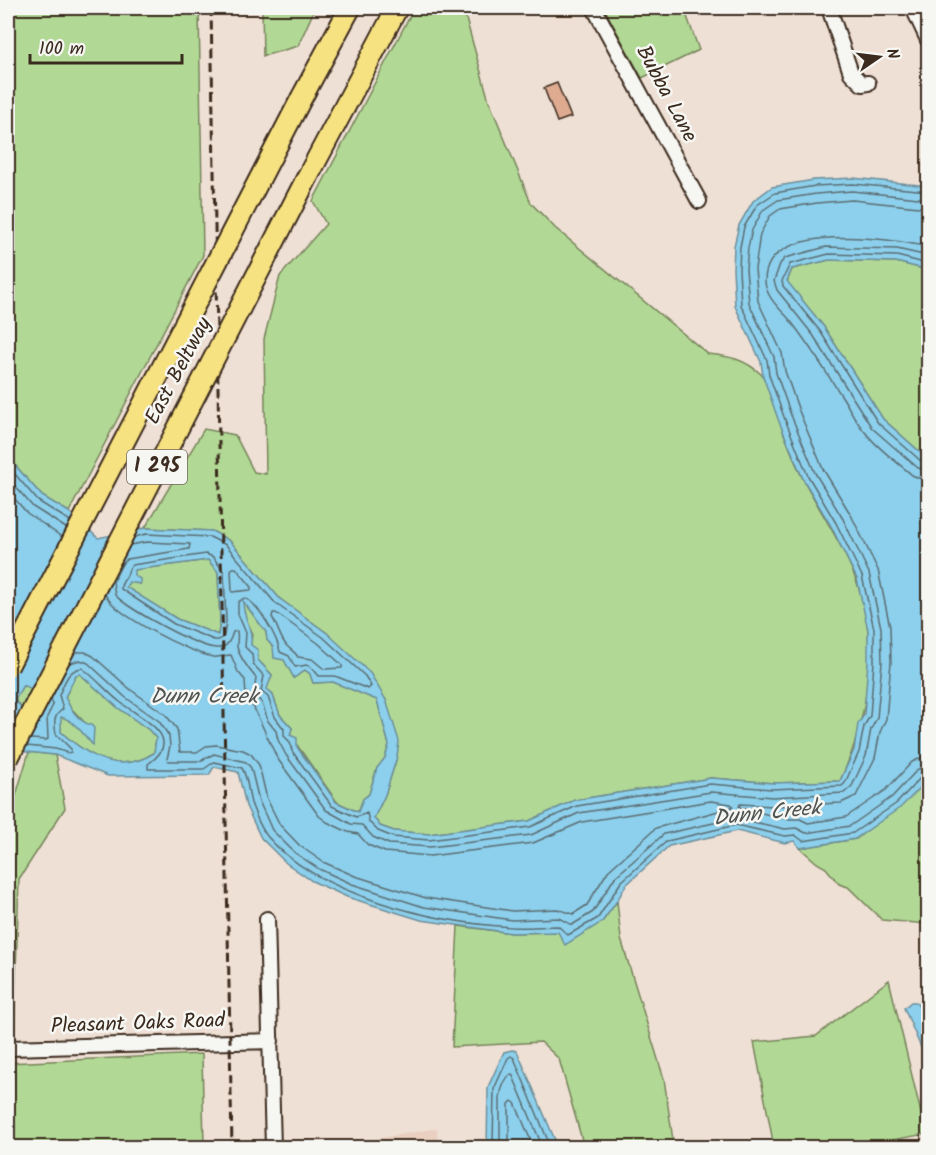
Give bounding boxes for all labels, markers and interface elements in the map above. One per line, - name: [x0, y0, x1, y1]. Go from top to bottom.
- scale bar: [30, 27, 182, 65]
- north arrow: [849, 27, 909, 87]
- text: 100 m: [39, 35, 84, 64]
- street label: Bubba Lane: [627, 40, 706, 149]
- text: N: [879, 46, 905, 62]
- street label: East Beltway: [137, 311, 221, 431]
- road number: I 295: [127, 450, 187, 484]
- water label: Dunn Creek: [150, 680, 261, 715]
- water label: Dunn Creek: [712, 791, 826, 837]
- street label: Pleasant Oaks Road: [50, 1004, 226, 1044]

